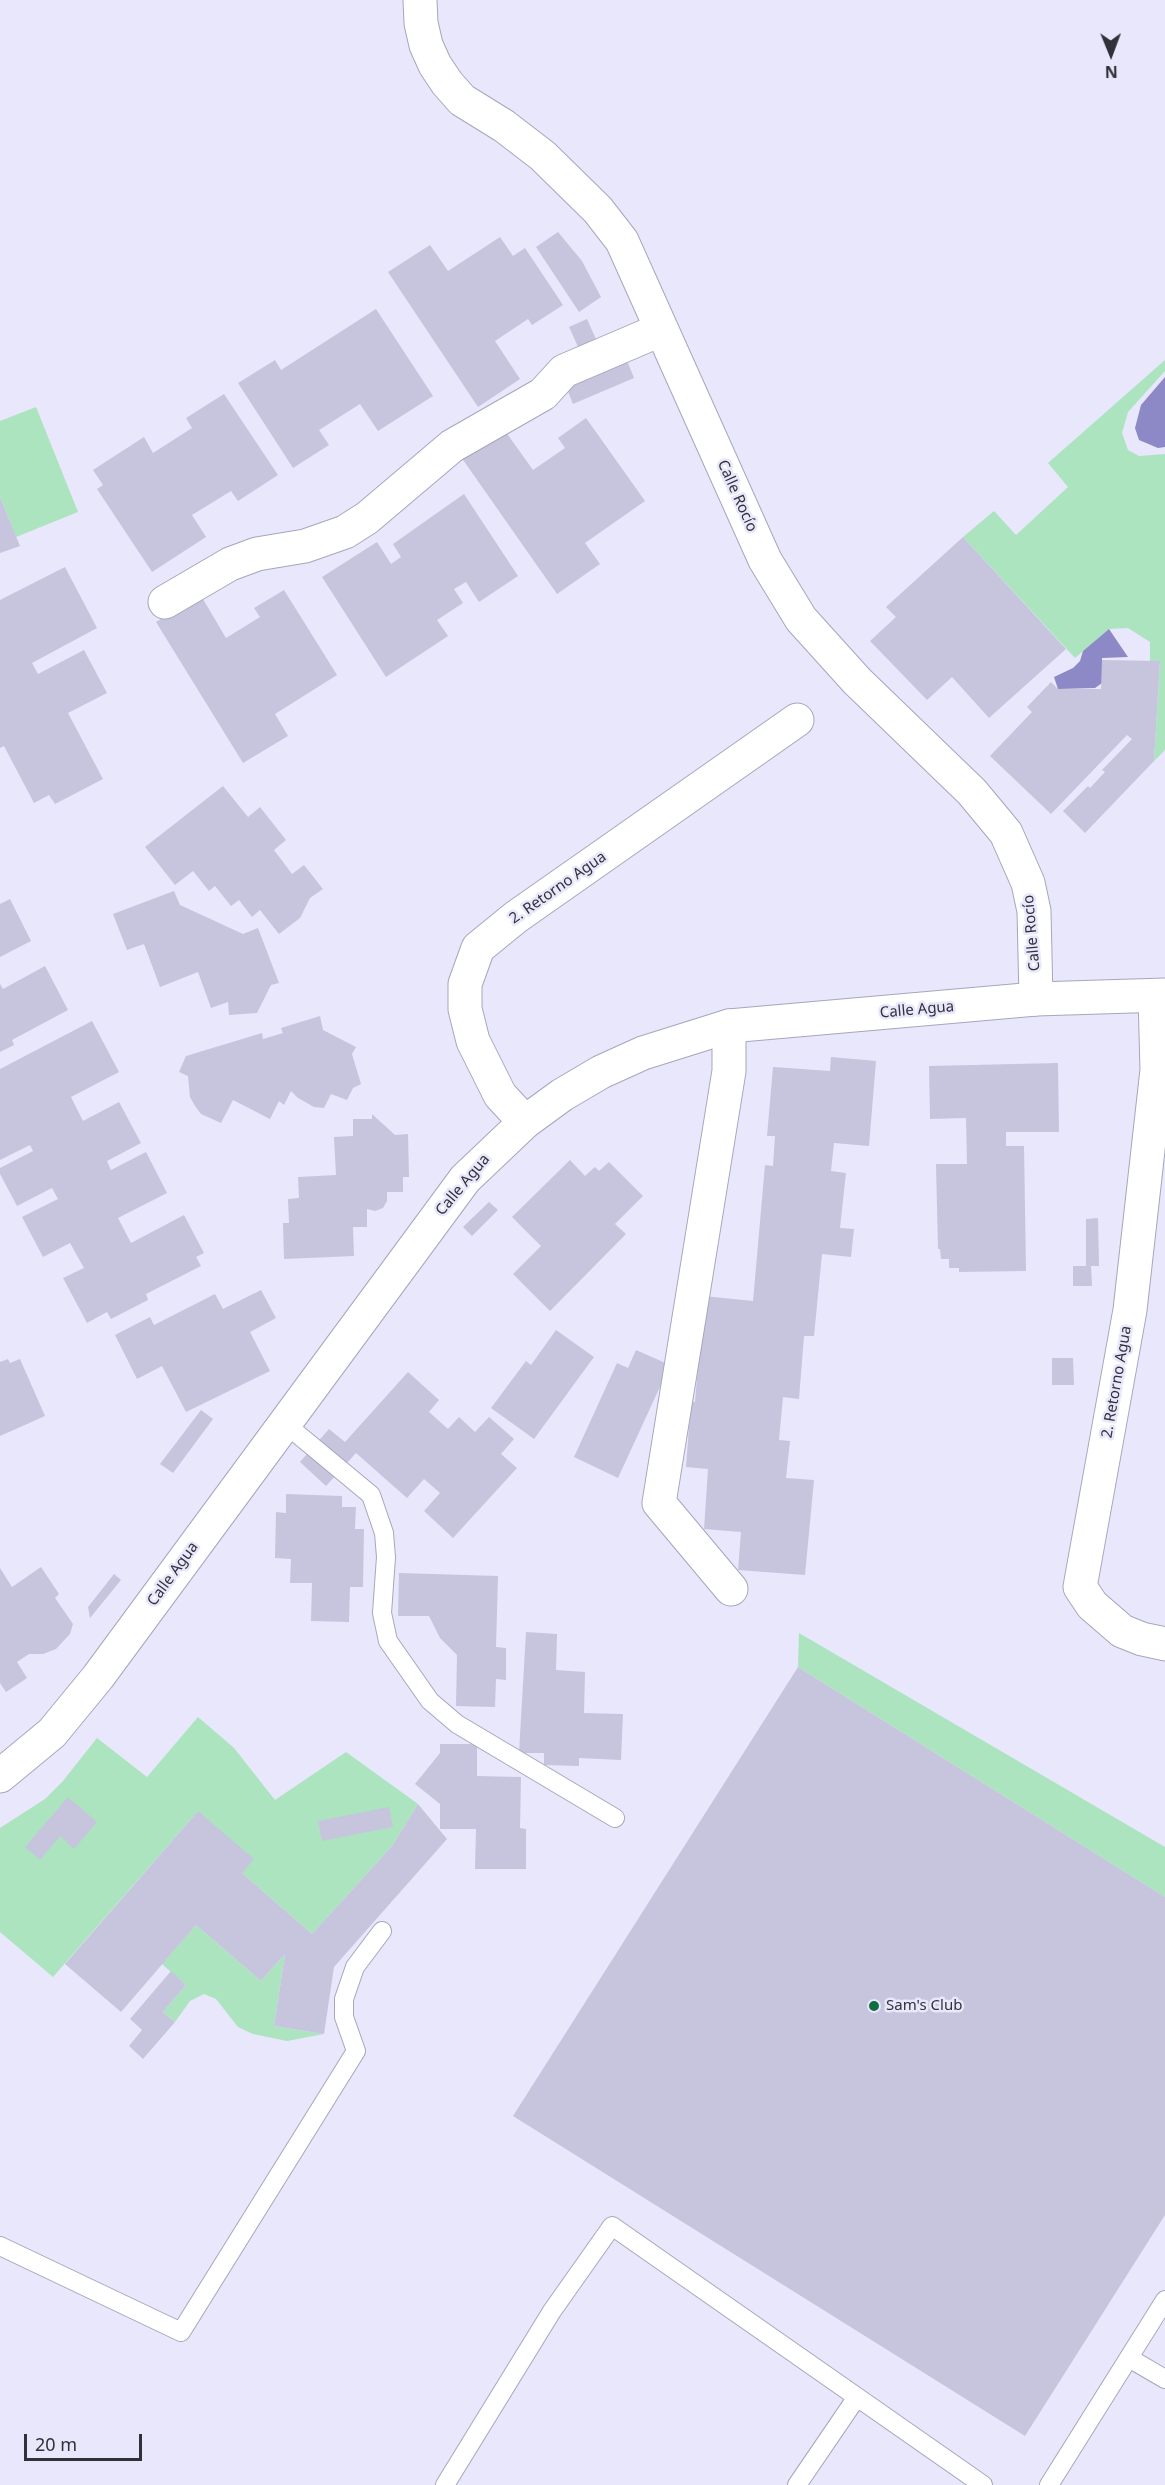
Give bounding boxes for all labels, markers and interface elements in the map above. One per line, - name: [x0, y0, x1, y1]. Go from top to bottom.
- north arrow: [1081, 24, 1141, 84]
- text: N: [1105, 61, 1118, 83]
- street label: Calle Rocío: [713, 457, 761, 535]
- street label: 2. Retorno Agua: [506, 848, 610, 928]
- street label: Calle Rocío: [1020, 894, 1044, 972]
- street label: Calle Agua: [879, 998, 955, 1022]
- street label: Calle Agua: [432, 1151, 494, 1219]
- street label: 2. Retorno Agua: [1098, 1324, 1136, 1440]
- street label: Calle Agua: [144, 1539, 202, 1609]
- place label: Sam's Club: [886, 1997, 962, 2015]
- marker: Sam's Club: [867, 1999, 881, 2013]
- scale bar: [27, 2422, 146, 2460]
- text: 20 m: [35, 2432, 77, 2456]

